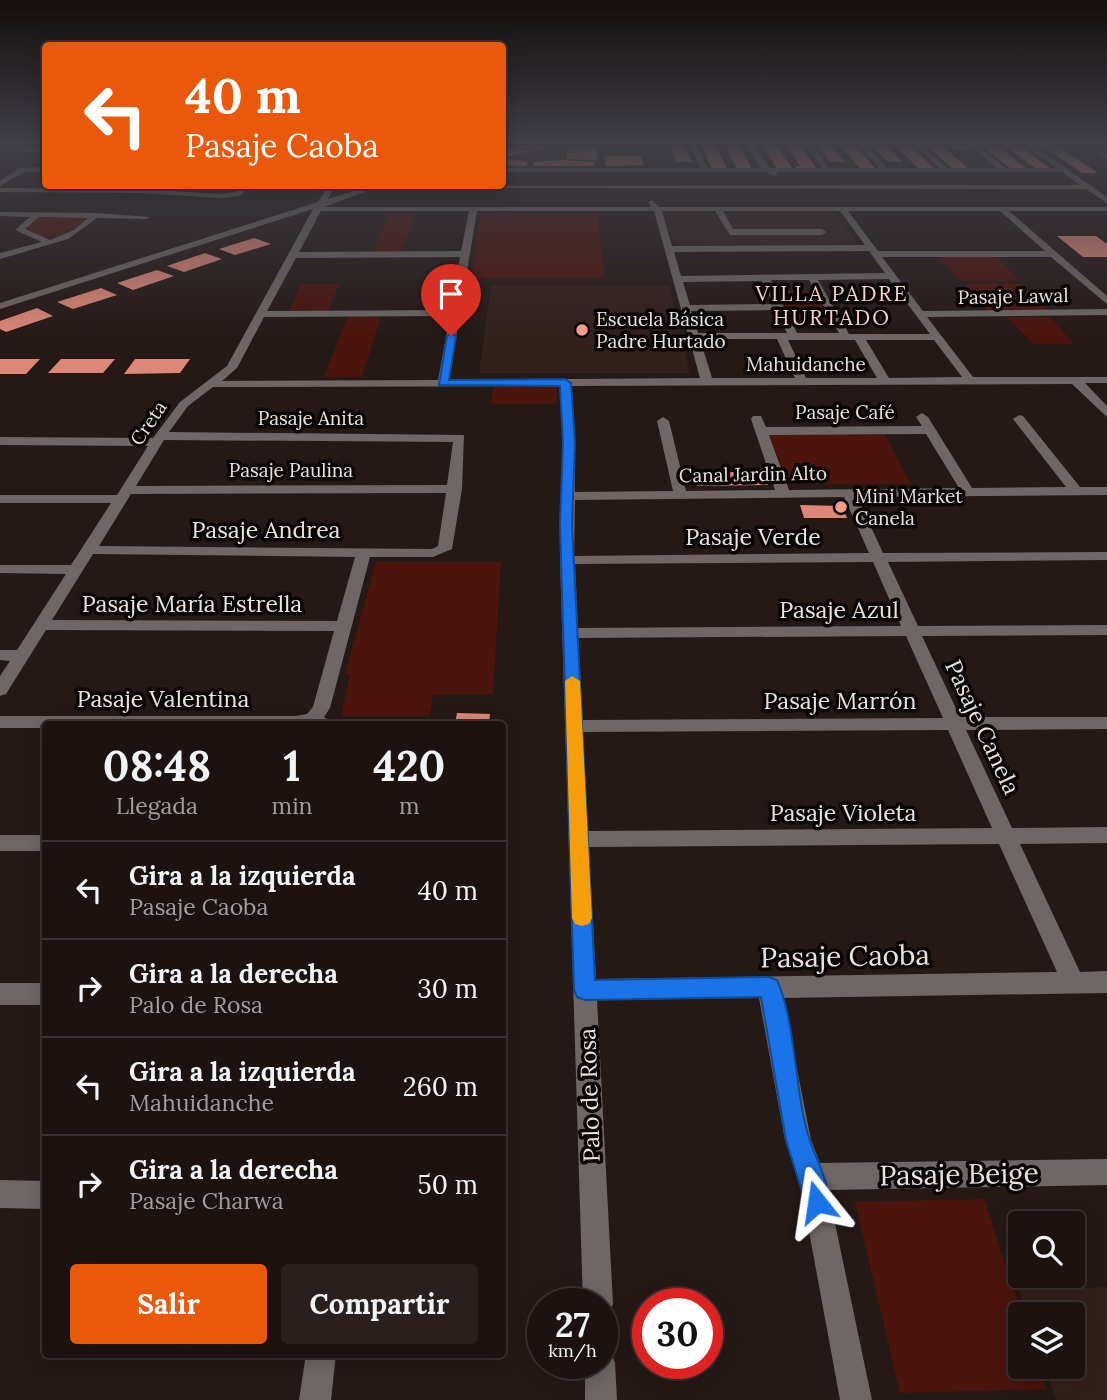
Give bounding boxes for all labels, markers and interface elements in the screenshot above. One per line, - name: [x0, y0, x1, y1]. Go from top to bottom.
- text: 40 m: [185, 64, 301, 126]
- icon: left: [70, 70, 161, 161]
- text: Pasaje Caoba: [185, 125, 379, 166]
- pin: [421, 264, 481, 336]
- icon: arrive: [432, 275, 470, 313]
- district label: VILLA PADRE HURTADO: [755, 280, 908, 331]
- street label: Pasaje Lawal: [957, 283, 1069, 309]
- place label: Escuela Básica Padre Hurtado: [596, 307, 726, 353]
- marker: Escuela Básica Padre Hurtado: [574, 322, 590, 338]
- street label: Mahuidanche: [746, 352, 866, 376]
- street label: Creta: [124, 396, 172, 450]
- street label: Pasaje Café: [795, 400, 895, 424]
- street label: Pasaje Anita: [258, 406, 364, 430]
- street label: Pasaje Paulina: [229, 458, 353, 482]
- street label: Canal Jardin Alto: [679, 461, 827, 487]
- place label: Mini Market Canela: [855, 484, 963, 530]
- marker: Mini Market Canela: [833, 499, 849, 515]
- street label: Pasaje Andrea: [192, 515, 341, 544]
- street label: Pasaje Verde: [685, 522, 821, 551]
- street label: Pasaje María Estrella: [82, 589, 302, 618]
- street label: Pasaje Azul: [779, 595, 899, 624]
- street label: Pasaje Canela: [939, 655, 1027, 799]
- street label: Pasaje Valentina: [77, 684, 249, 713]
- street label: Pasaje Marrón: [764, 686, 916, 715]
- text: 08:48: [103, 739, 211, 793]
- text: 1: [284, 739, 301, 793]
- text: 420: [373, 739, 445, 793]
- text: Llegada: [116, 791, 198, 820]
- text: min: [272, 791, 313, 820]
- text: m: [399, 791, 420, 820]
- street label: Pasaje Violeta: [770, 798, 916, 827]
- text: Gira a la izquierda: [129, 859, 356, 892]
- icon: left: [70, 871, 108, 909]
- text: 40 m: [418, 874, 478, 907]
- text: Pasaje Caoba: [129, 892, 268, 921]
- street label: Pasaje Caoba: [760, 937, 930, 975]
- text: Gira a la derecha: [129, 957, 338, 990]
- icon: right: [70, 969, 108, 1007]
- text: 30 m: [417, 972, 478, 1005]
- text: Palo de Rosa: [129, 990, 263, 1019]
- street label: Palo de Rosa: [572, 1027, 606, 1162]
- text: Gira a la izquierda: [129, 1055, 356, 1088]
- icon: left: [70, 1067, 108, 1105]
- text: 260 m: [403, 1070, 478, 1103]
- text: Mahuidanche: [129, 1088, 274, 1117]
- text: Gira a la derecha: [129, 1153, 338, 1186]
- street label: Pasaje Beige: [879, 1155, 1039, 1193]
- icon: right: [70, 1165, 108, 1203]
- position arrow: [780, 1165, 854, 1239]
- text: 50 m: [418, 1168, 478, 1201]
- text: Pasaje Charwa: [129, 1186, 284, 1215]
- map controls: [1008, 1211, 1085, 1379]
- button: search: [1008, 1211, 1085, 1288]
- button: Salir: [70, 1264, 267, 1344]
- button: Compartir: [281, 1264, 478, 1344]
- speed limit sign: 30: [632, 1288, 723, 1379]
- text: 27: [555, 1302, 590, 1347]
- button: layers: [1008, 1302, 1085, 1379]
- text: km/h: [548, 1339, 597, 1362]

